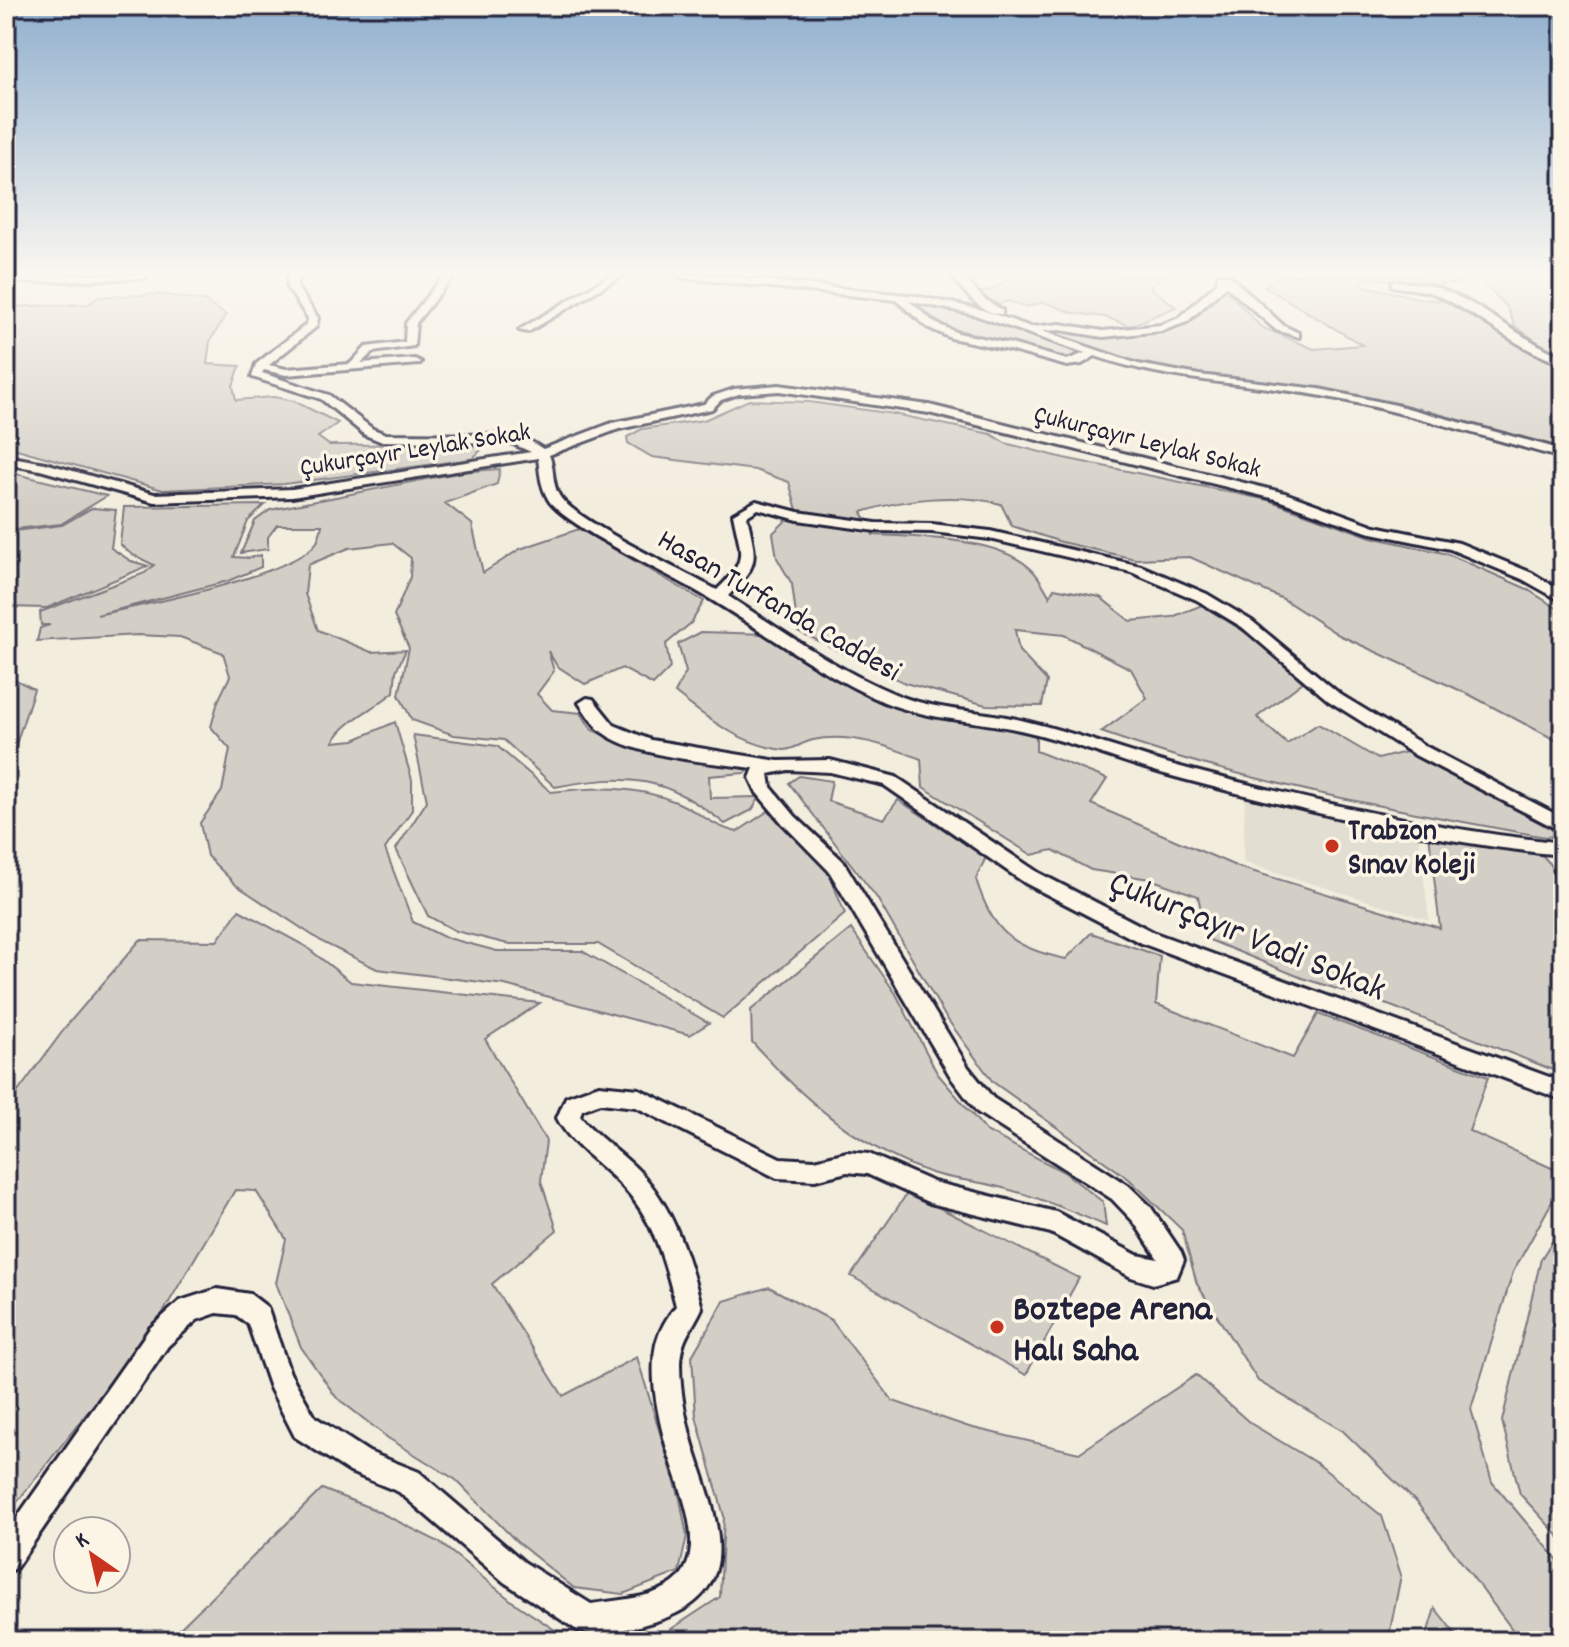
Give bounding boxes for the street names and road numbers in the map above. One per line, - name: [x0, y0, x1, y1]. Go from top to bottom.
- street label: Çukurçayır Leylak Sokak: [1030, 397, 1264, 489]
- street label: Çukurçayır Leylak Sokak: [298, 415, 533, 488]
- street label: Hasan Turfanda Caddesi: [648, 521, 907, 695]
- street label: Çukurçayır Vadi Sokak: [1101, 859, 1393, 1018]

